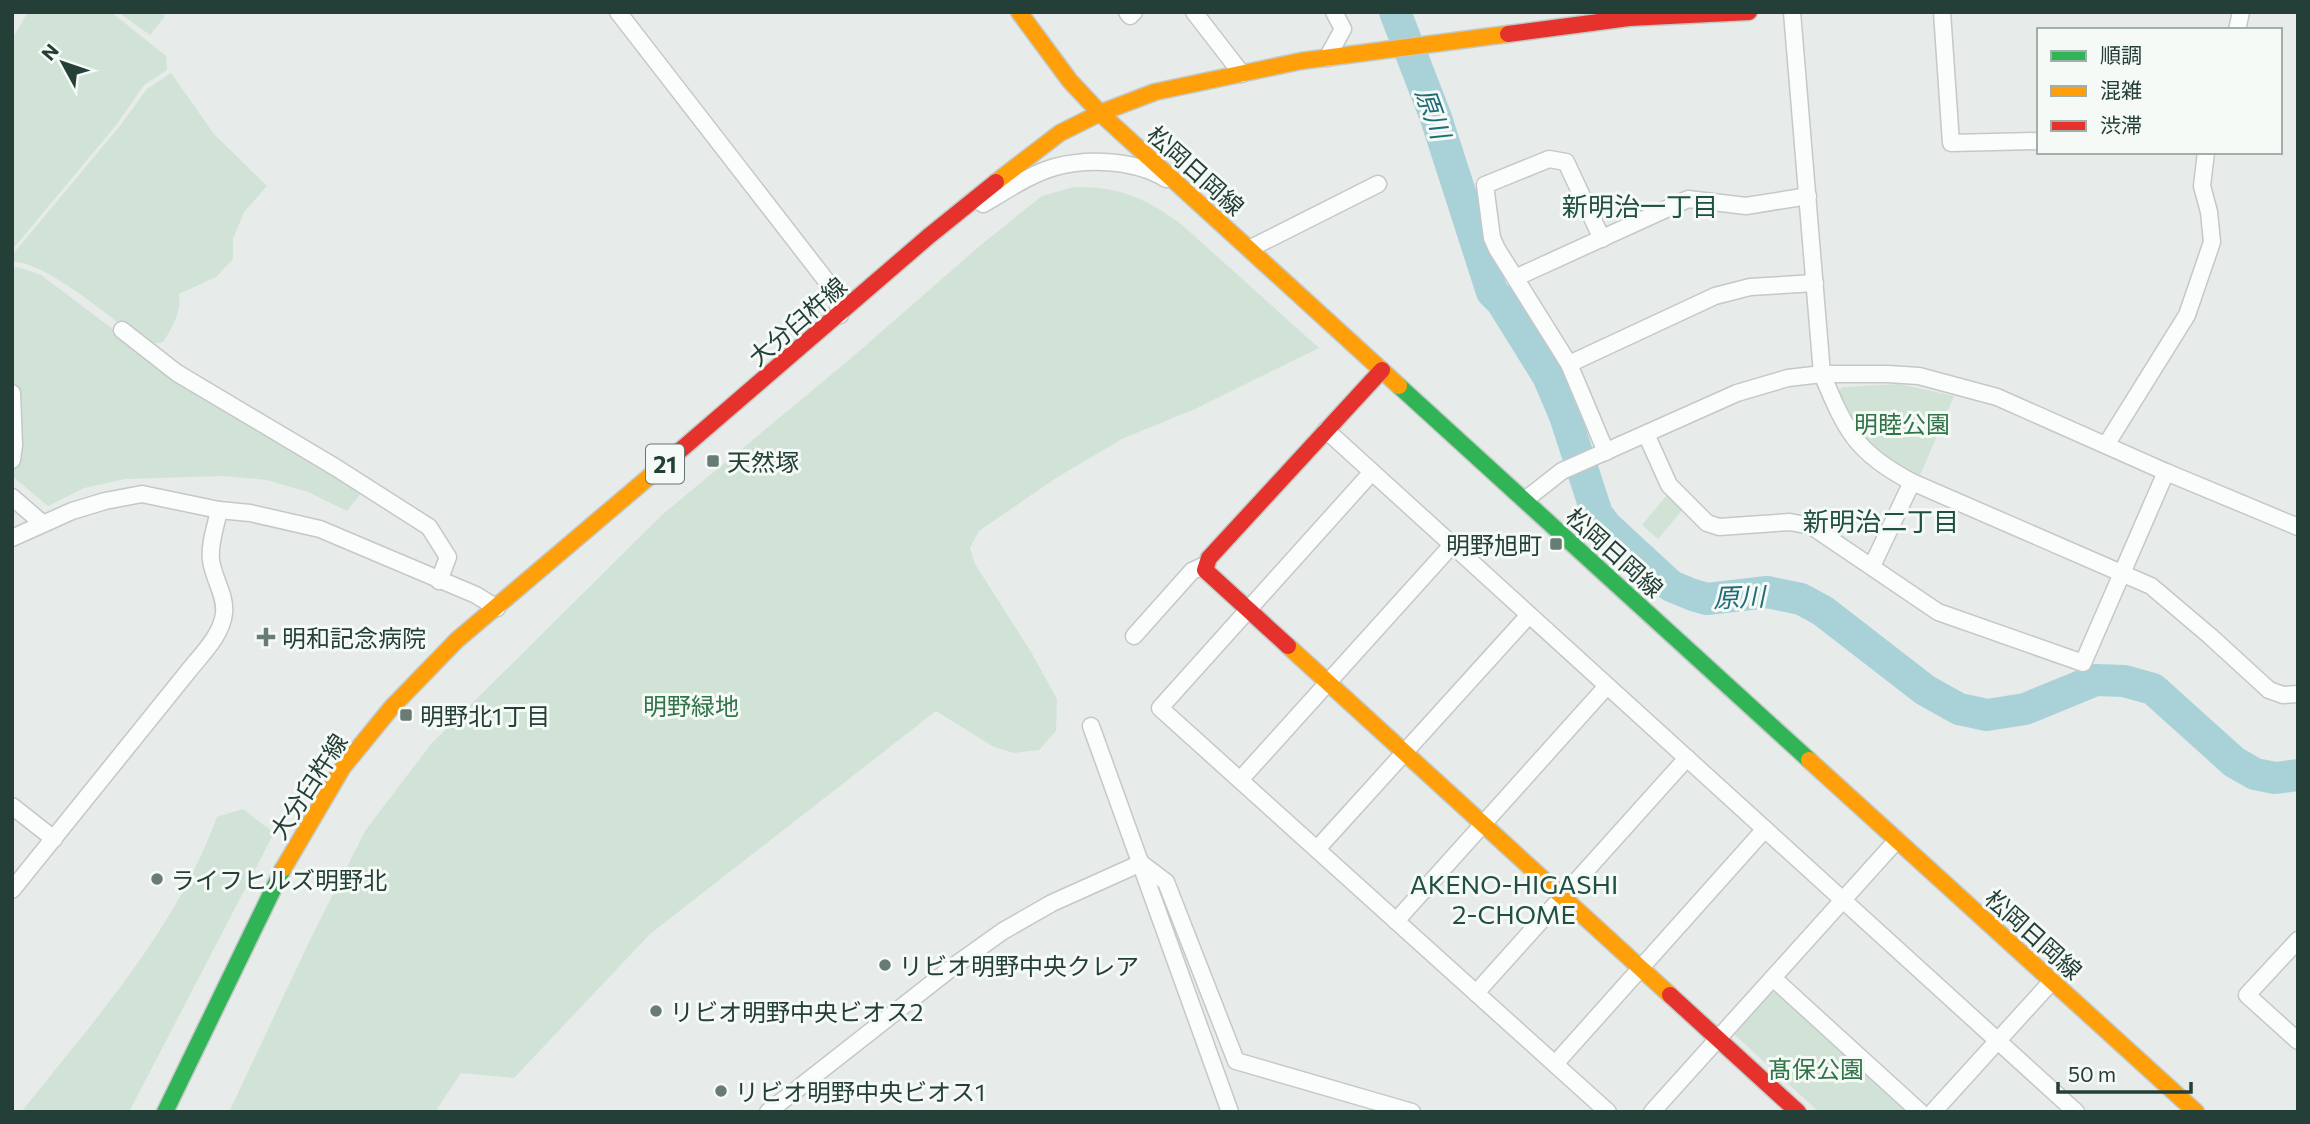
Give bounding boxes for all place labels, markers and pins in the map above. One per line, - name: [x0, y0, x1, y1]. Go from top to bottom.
- place label: 天然塚: [727, 447, 799, 476]
- marker: 天然塚: [705, 453, 721, 469]
- place label: 明野旭町: [1446, 530, 1542, 559]
- marker: 明野旭町: [1548, 536, 1564, 552]
- place label: 明和記念病院: [282, 623, 426, 652]
- marker: 明和記念病院: [256, 627, 276, 647]
- place label: 明野北1丁目: [420, 701, 550, 730]
- marker: 明野北1丁目: [398, 707, 414, 723]
- place label: ライフヒルズ明野北: [171, 865, 387, 894]
- marker: ライフヒルズ明野北: [149, 871, 165, 887]
- place label: リビオ明野中央クレア: [899, 951, 1139, 980]
- marker: リビオ明野中央クレア: [877, 957, 893, 973]
- place label: リビオ明野中央ビオス2: [670, 997, 923, 1026]
- marker: リビオ明野中央ビオス2: [648, 1003, 664, 1019]
- place label: リビオ明野中央ビオス1: [735, 1077, 985, 1106]
- marker: リビオ明野中央ビオス1: [713, 1083, 729, 1099]

